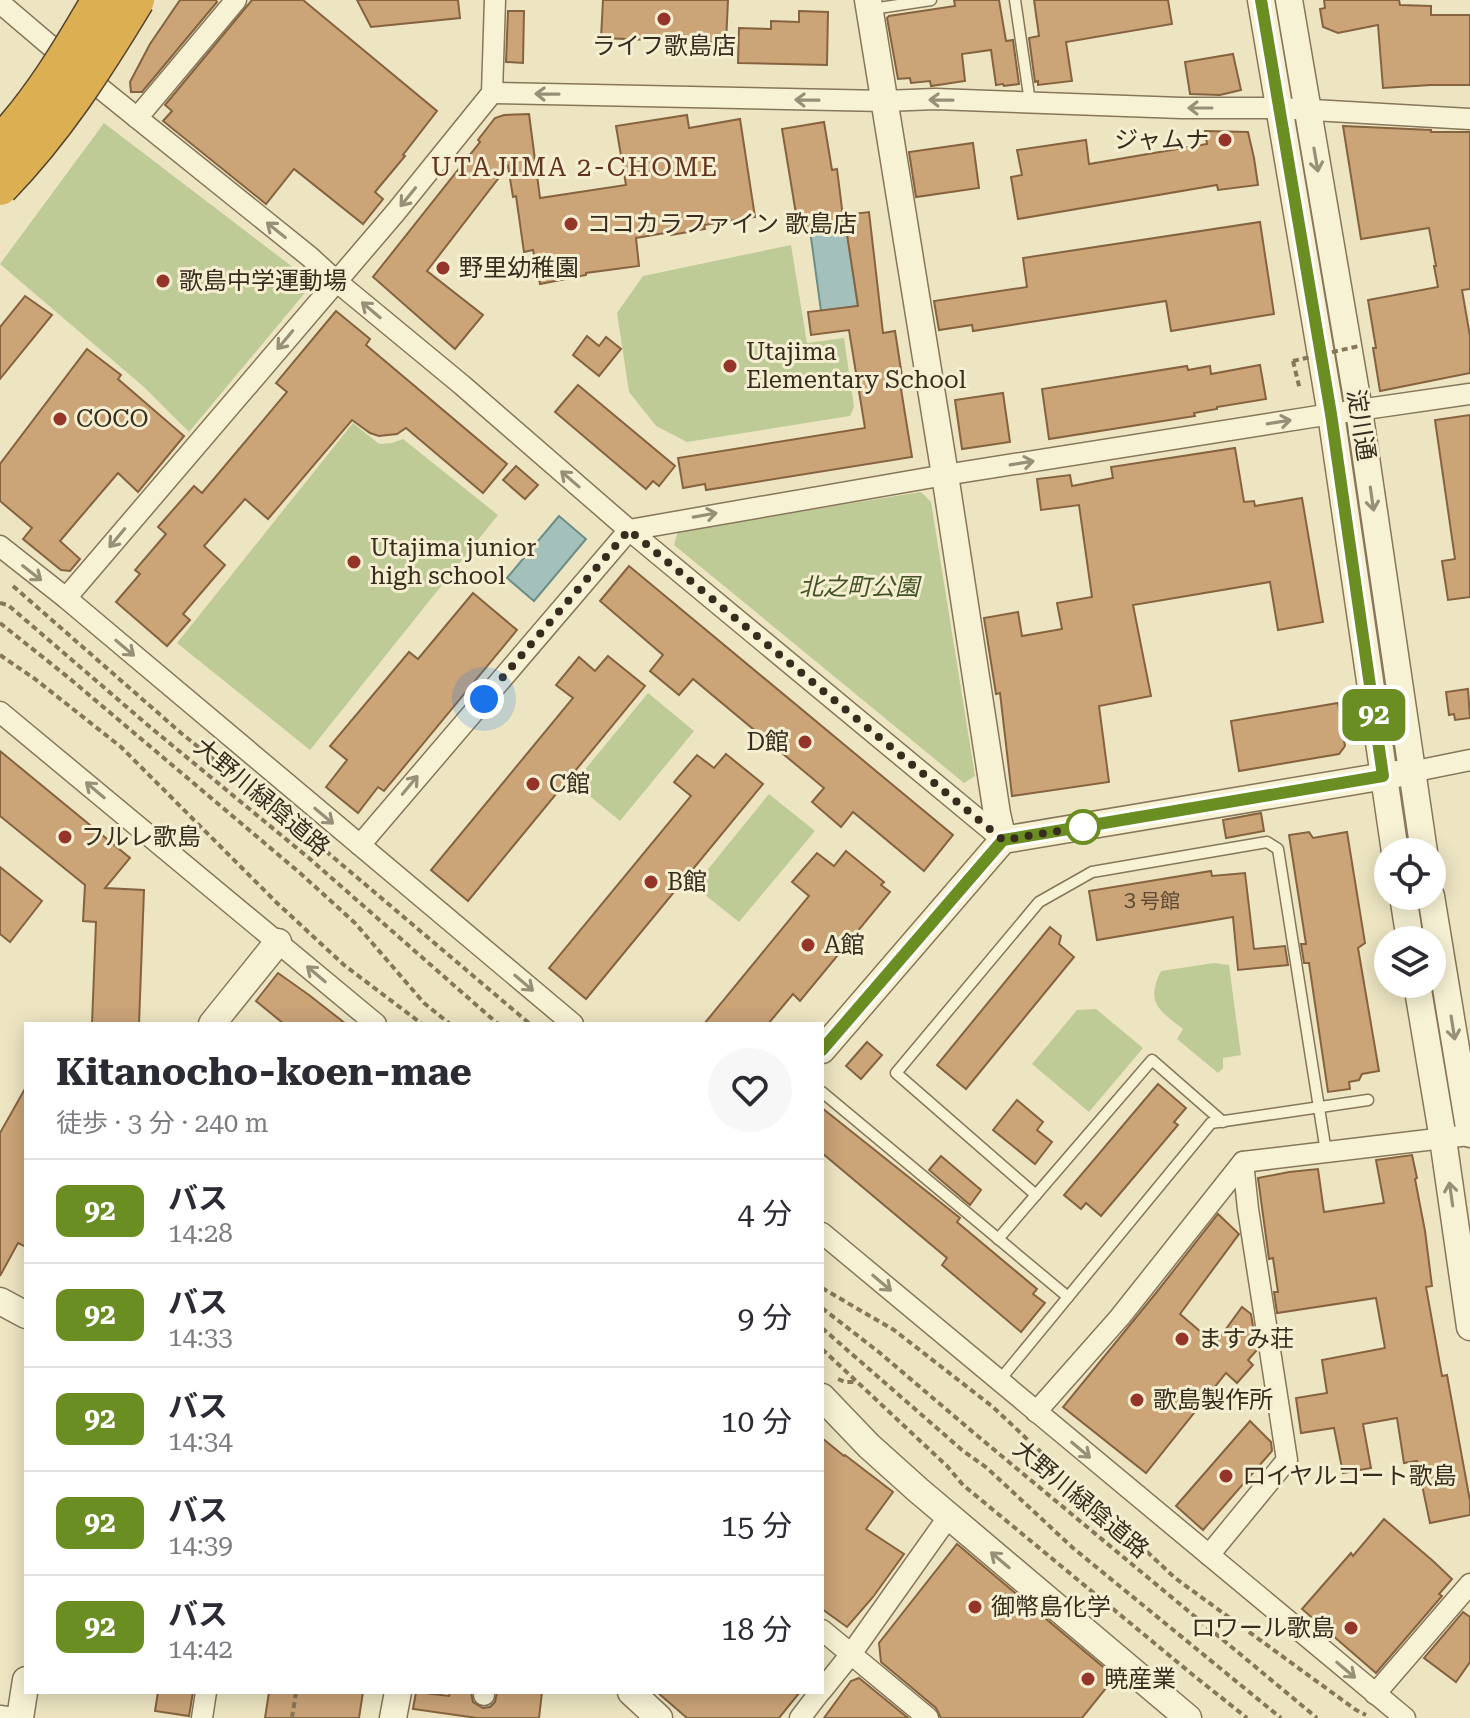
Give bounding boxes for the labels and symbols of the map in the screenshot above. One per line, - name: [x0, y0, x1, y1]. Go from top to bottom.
- marker: ライフ歌島店: [655, 10, 673, 28]
- place label: ライフ歌島店: [592, 32, 736, 60]
- one-way arrow: [534, 86, 561, 101]
- one-way arrow: [794, 92, 821, 107]
- one-way arrow: [928, 92, 955, 108]
- one-way arrow: [1187, 100, 1214, 116]
- place label: ジャムナ: [1114, 126, 1209, 154]
- marker: ジャムナ: [1216, 131, 1234, 149]
- one-way arrow: [1309, 147, 1324, 172]
- district label: UTAJIMA 2-CHOME: [431, 152, 719, 182]
- one-way arrow: [399, 186, 417, 207]
- place label: ココカラファイン 歌島店: [587, 210, 857, 238]
- marker: ココカラファイン 歌島店: [562, 215, 580, 233]
- one-way arrow: [266, 221, 287, 239]
- place label: 野里幼稚園: [459, 254, 579, 282]
- marker: 野里幼稚園: [434, 259, 452, 277]
- place label: 歌島中学運動場: [179, 267, 347, 295]
- marker: 歌島中学運動場: [154, 272, 172, 290]
- one-way arrow: [361, 302, 382, 320]
- one-way arrow: [276, 330, 294, 350]
- place label: Utajima Elementary School: [746, 338, 966, 394]
- marker: Utajima Elementary School: [721, 357, 739, 375]
- street label: 淀川通: [1342, 387, 1380, 463]
- place label: COCO: [76, 405, 149, 433]
- marker: COCO: [51, 410, 69, 428]
- one-way arrow: [1266, 414, 1291, 429]
- one-way arrow: [1009, 454, 1034, 469]
- one-way arrow: [560, 470, 580, 488]
- one-way arrow: [1365, 486, 1380, 511]
- one-way arrow: [692, 507, 717, 522]
- one-way arrow: [108, 528, 126, 548]
- place label: Utajima junior high school: [370, 534, 537, 590]
- marker: Utajima junior high school: [345, 553, 363, 571]
- one-way arrow: [21, 564, 42, 581]
- park label: 北之町公園: [799, 573, 922, 601]
- one-way arrow: [114, 639, 135, 657]
- your location: [464, 679, 504, 719]
- line badge: 92: [1338, 689, 1410, 741]
- place label: D館: [746, 728, 789, 756]
- street label: 大野川緑陰道路: [189, 732, 335, 862]
- marker: D館: [796, 733, 814, 751]
- place label: C館: [549, 770, 590, 798]
- marker: C館: [524, 775, 542, 793]
- one-way arrow: [401, 776, 419, 796]
- one-way arrow: [85, 781, 106, 799]
- one-way arrow: [313, 807, 334, 825]
- unlabelled marker: [1066, 810, 1100, 844]
- place label: フルレ歌島: [81, 823, 201, 851]
- marker: フルレ歌島: [56, 828, 74, 846]
- place label: B館: [667, 868, 707, 896]
- marker: B館: [642, 873, 660, 891]
- house number: ３号館: [1120, 889, 1180, 913]
- place label: A館: [824, 931, 865, 959]
- marker: A館: [799, 936, 817, 954]
- one-way arrow: [307, 965, 327, 983]
- one-way arrow: [513, 974, 533, 992]
- one-way arrow: [1446, 1015, 1461, 1040]
- one-way arrow: [1443, 1182, 1458, 1207]
- one-way arrow: [871, 1274, 892, 1292]
- place label: ますみ荘: [1198, 1325, 1294, 1353]
- marker: ますみ荘: [1173, 1330, 1191, 1348]
- place label: 歌島製作所: [1153, 1386, 1273, 1414]
- marker: 歌島製作所: [1128, 1391, 1146, 1409]
- street label: 大野川緑陰道路: [1008, 1434, 1154, 1564]
- one-way arrow: [1071, 1440, 1092, 1458]
- place label: ロイヤルコート歌島: [1242, 1462, 1457, 1490]
- marker: ロイヤルコート歌島: [1217, 1467, 1235, 1485]
- one-way arrow: [990, 1551, 1011, 1569]
- place label: 御幣島化学: [991, 1593, 1111, 1621]
- marker: 御幣島化学: [966, 1598, 984, 1616]
- place label: ロワール歌島: [1191, 1614, 1335, 1642]
- marker: ロワール歌島: [1342, 1619, 1360, 1637]
- one-way arrow: [1335, 1661, 1355, 1679]
- place label: 暁産業: [1104, 1665, 1176, 1693]
- marker: 暁産業: [1079, 1670, 1097, 1688]

